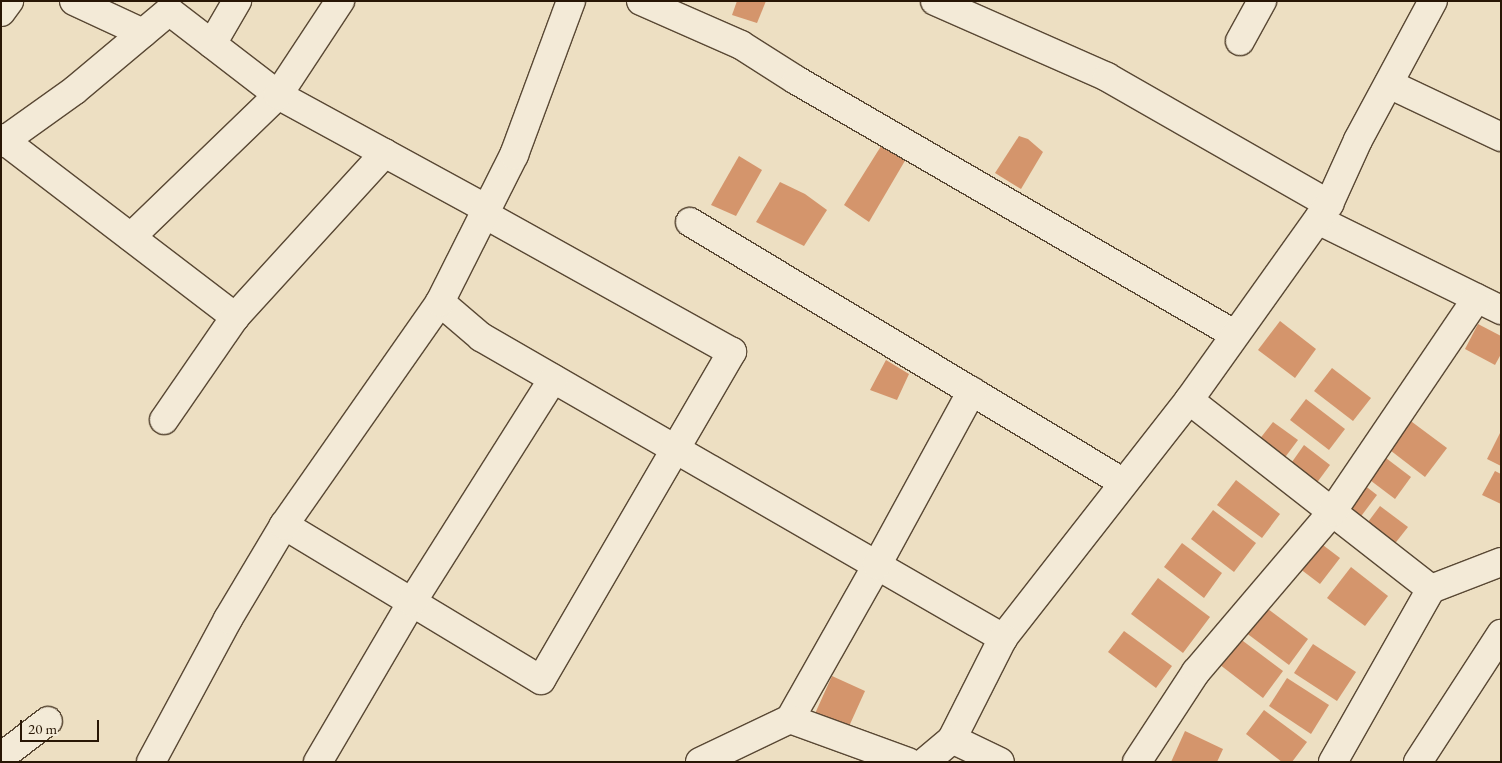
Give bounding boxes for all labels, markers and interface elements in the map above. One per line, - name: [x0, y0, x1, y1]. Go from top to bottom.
- scale bar: [22, 710, 101, 742]
- text: 20 m: [28, 719, 57, 738]

